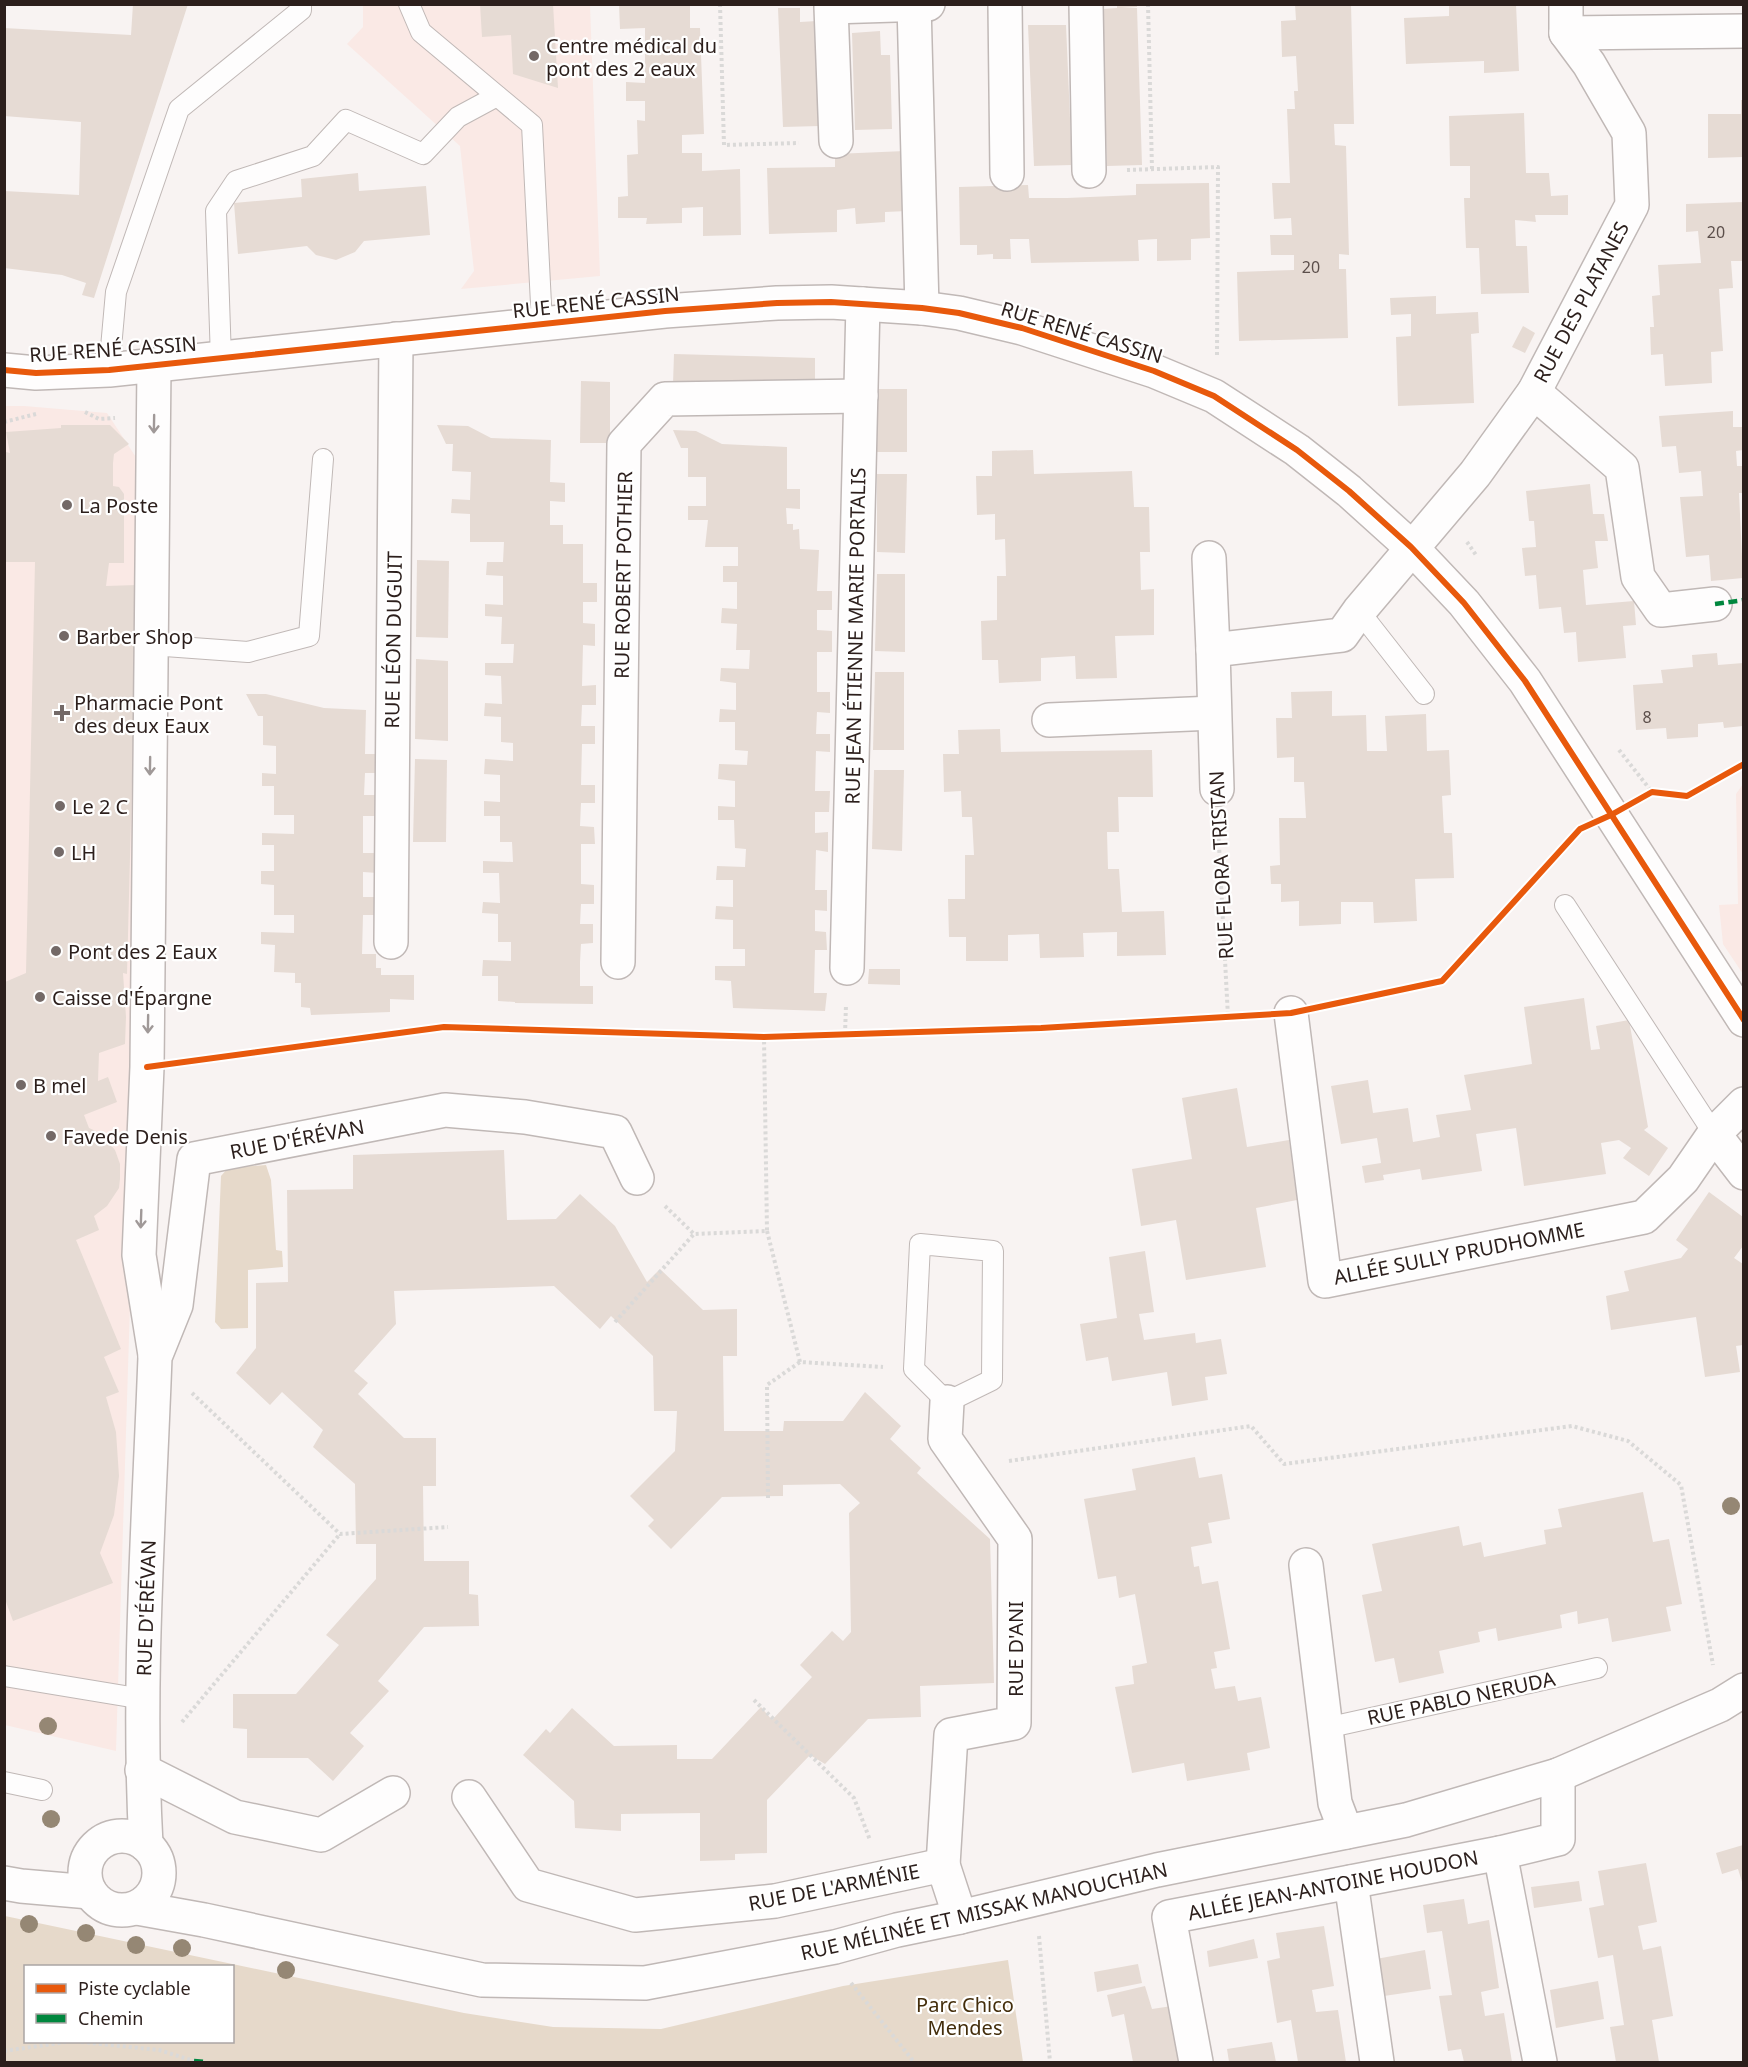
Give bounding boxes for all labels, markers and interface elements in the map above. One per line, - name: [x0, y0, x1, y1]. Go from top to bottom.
- place label: Centre médical du pont des 2 eaux: [546, 32, 717, 82]
- marker: Centre médical du pont des 2 eaux: [527, 49, 541, 63]
- street label: RUE DES PLATANES: [1527, 217, 1635, 387]
- house number: 20: [1707, 221, 1725, 243]
- house number: 20: [1302, 256, 1320, 278]
- street label: RUE RENÉ CASSIN: [511, 280, 681, 324]
- street label: RUE RENÉ CASSIN: [998, 295, 1166, 369]
- street label: RUE RENÉ CASSIN: [28, 330, 198, 368]
- one-way arrow: [148, 413, 160, 433]
- street label: RUE JEAN ÉTIENNE MARIE PORTALIS: [839, 467, 871, 805]
- street label: RUE ROBERT POTHIER: [608, 470, 638, 679]
- place label: La Poste: [79, 492, 158, 519]
- marker: La Poste: [60, 498, 74, 512]
- street label: RUE LÉON DUGUIT: [378, 551, 408, 729]
- place label: Barber Shop: [76, 623, 193, 650]
- marker: Barber Shop: [57, 629, 71, 643]
- place label: Pharmacie Pont des deux Eaux: [74, 689, 223, 739]
- marker: Pharmacie Pont des deux Eaux: [55, 706, 69, 720]
- house number: 8: [1642, 706, 1652, 728]
- one-way arrow: [144, 755, 156, 775]
- street label: RUE FLORA TRISTAN: [1203, 770, 1239, 960]
- place label: Le 2 C: [72, 793, 129, 820]
- marker: Le 2 C: [53, 799, 67, 813]
- place label: LH: [71, 839, 96, 866]
- marker: LH: [52, 845, 66, 859]
- place label: Pont des 2 Eaux: [68, 938, 218, 965]
- marker: Pont des 2 Eaux: [49, 944, 63, 958]
- place label: Caisse d'Épargne: [52, 984, 212, 1011]
- marker: Caisse d'Épargne: [33, 990, 47, 1004]
- one-way arrow: [142, 1013, 153, 1033]
- place label: B mel: [33, 1072, 86, 1099]
- marker: B mel: [14, 1078, 28, 1092]
- street label: RUE D'ÉRÉVAN: [228, 1113, 366, 1165]
- place label: Favede Denis: [63, 1123, 188, 1150]
- marker: Favede Denis: [44, 1129, 58, 1143]
- one-way arrow: [135, 1208, 146, 1228]
- street label: ALLÉE SULLY PRUDHOMME: [1331, 1215, 1587, 1291]
- street label: RUE D'ÉRÉVAN: [130, 1539, 162, 1677]
- street label: RUE D'ANI: [1002, 1601, 1029, 1697]
- street label: RUE PABLO NERUDA: [1365, 1665, 1558, 1731]
- street label: ALLÉE JEAN-ANTOINE HOUDON: [1185, 1844, 1481, 1926]
- street label: RUE MÉLINÉE ET MISSAK MANOUCHIAN: [798, 1856, 1170, 1966]
- street label: RUE DE L'ARMÉNIE: [746, 1857, 922, 1917]
- legend: [24, 1965, 234, 2043]
- text: Piste cyclable: [78, 1976, 191, 2000]
- park label: Parc Chico Mendes: [916, 1991, 1014, 2041]
- text: Chemin: [78, 2006, 143, 2030]

